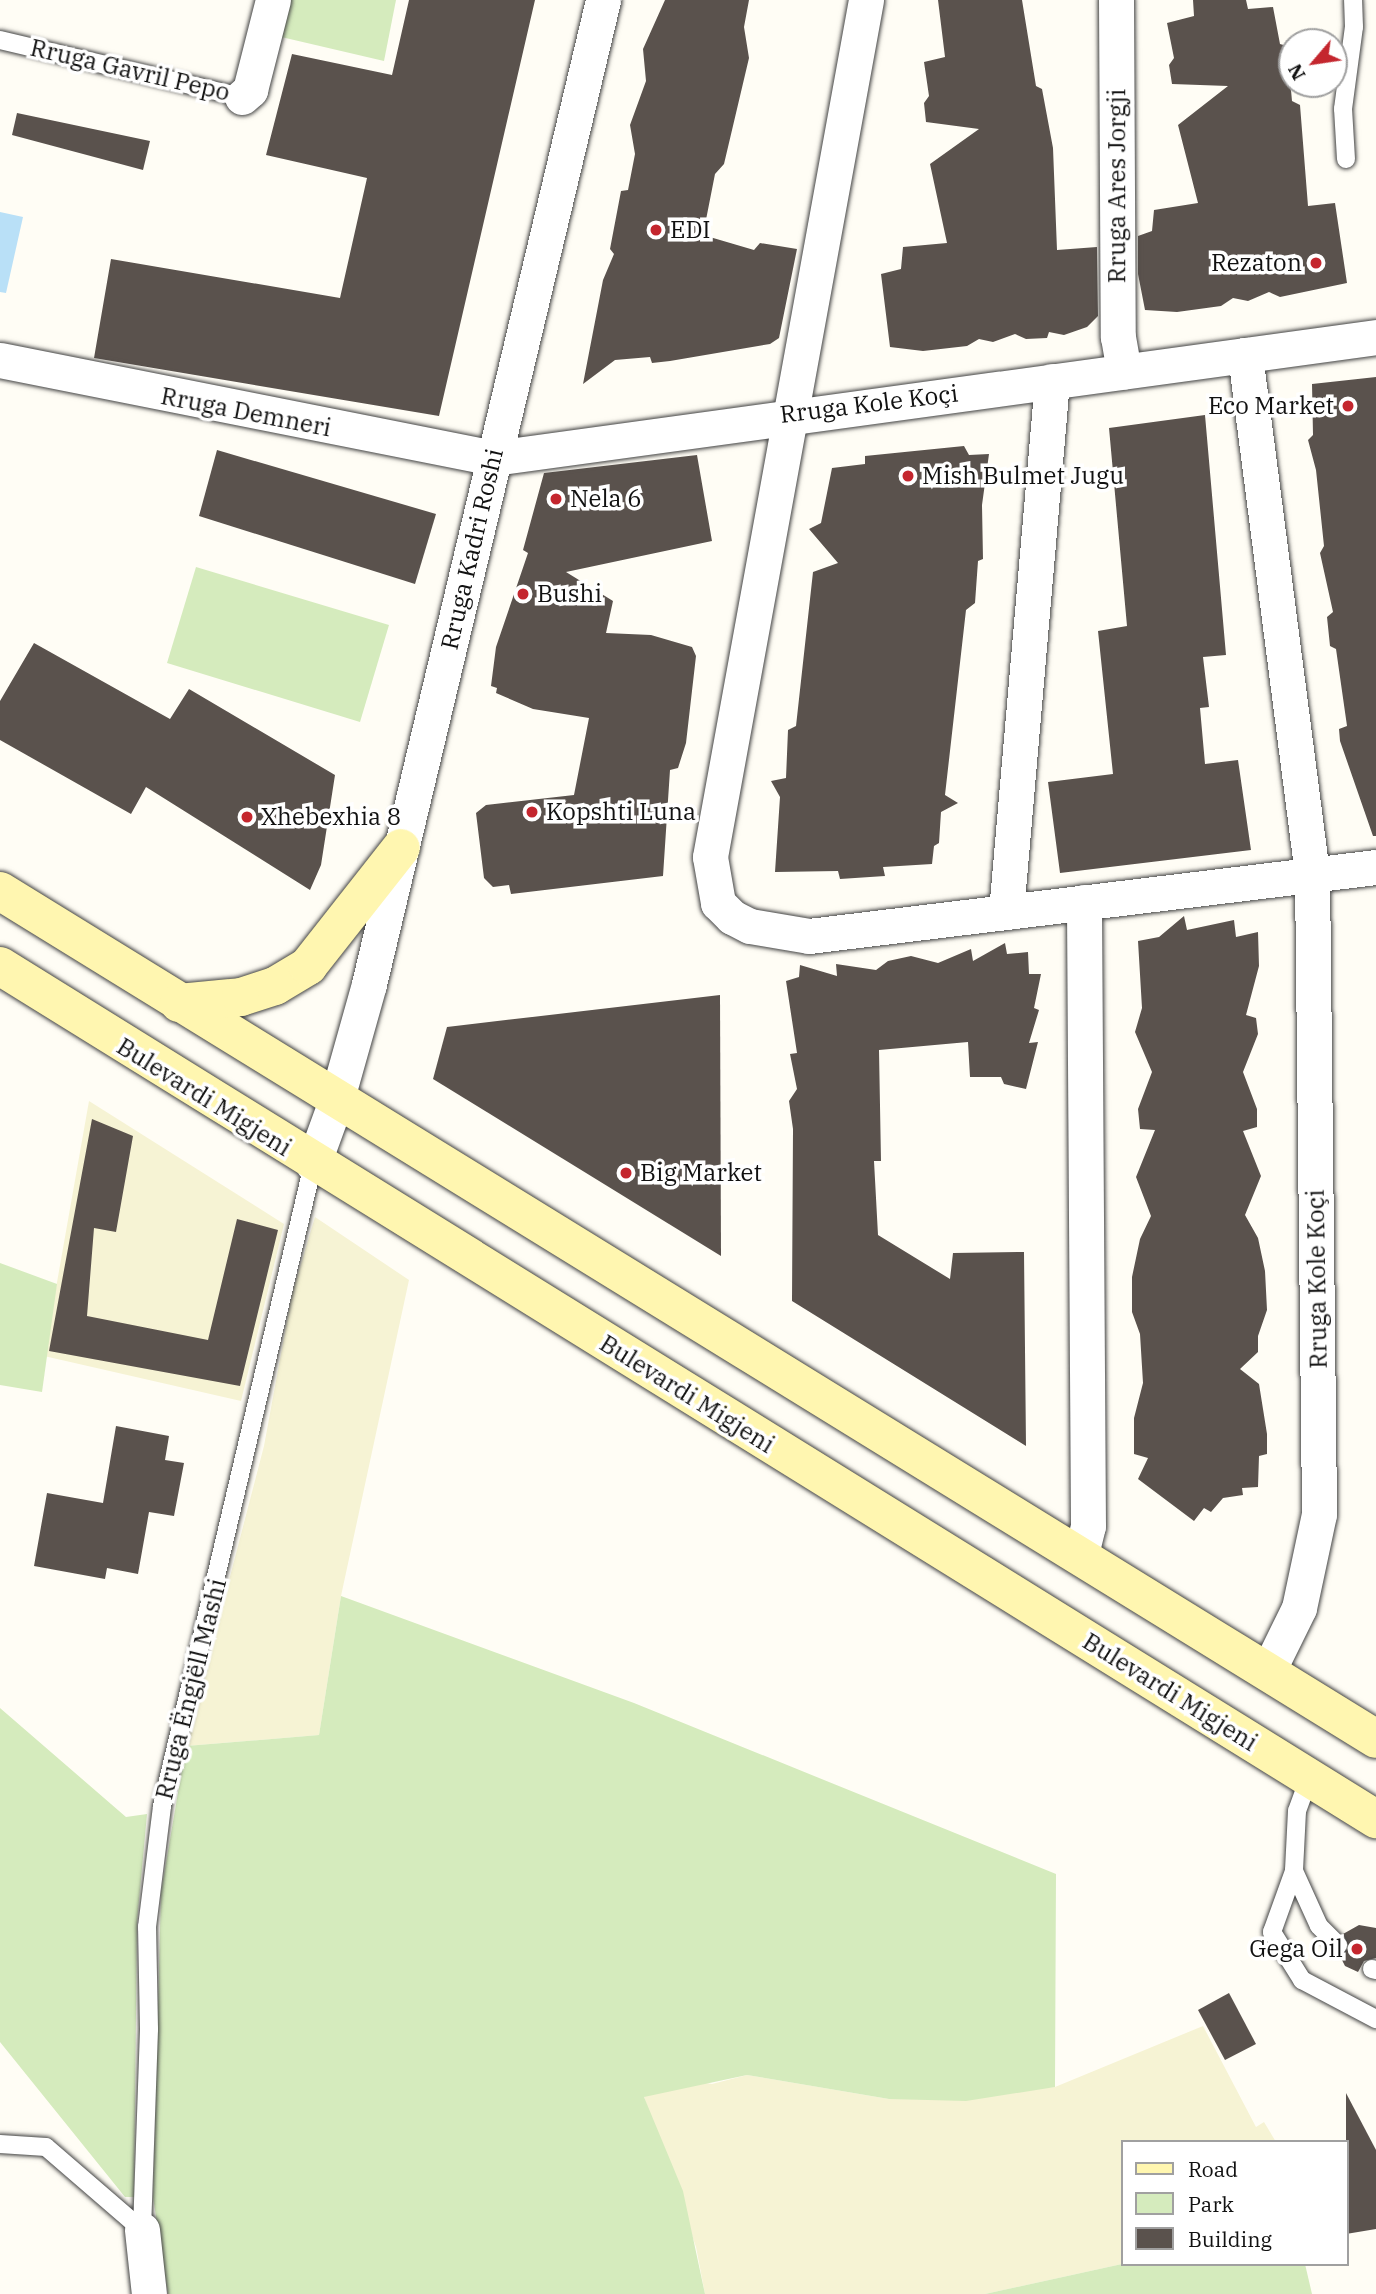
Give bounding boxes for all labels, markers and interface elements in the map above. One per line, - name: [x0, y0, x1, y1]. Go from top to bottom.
- north arrow: [1278, 28, 1348, 98]
- street label: Rruga Gavril Pepo: [28, 33, 232, 107]
- text: N: [1282, 60, 1311, 85]
- street label: Rruga Ares Jorgji: [1103, 89, 1131, 283]
- place label: EDI: [670, 216, 711, 244]
- marker: EDI: [648, 222, 664, 238]
- place label: Rezaton: [1211, 249, 1302, 277]
- marker: Rezaton: [1308, 255, 1324, 271]
- street label: Rruga Kole Koçi: [778, 379, 960, 429]
- street label: Rruga Demneri: [158, 381, 334, 443]
- place label: Eco Market: [1208, 392, 1334, 420]
- marker: Eco Market: [1340, 398, 1356, 414]
- street label: Rruga Kadri Roshi: [435, 446, 509, 652]
- place label: Mish Bulmet Jugu: [922, 462, 1124, 490]
- marker: Mish Bulmet Jugu: [900, 468, 916, 484]
- place label: Nela 6: [570, 485, 642, 513]
- marker: Nela 6: [548, 491, 564, 507]
- place label: Bushi: [537, 580, 602, 608]
- marker: Bushi: [515, 586, 531, 602]
- place label: Kopshti Luna: [546, 798, 696, 826]
- place label: Xhebexhia 8: [261, 803, 401, 831]
- marker: Kopshti Luna: [524, 804, 540, 820]
- marker: Xhebexhia 8: [239, 809, 255, 825]
- street label: Bulevardi Migjeni: [112, 1032, 296, 1162]
- place label: Big Market: [640, 1159, 762, 1187]
- marker: Big Market: [618, 1165, 634, 1181]
- street label: Rruga Kole Koçi: [1301, 1189, 1333, 1369]
- street label: Bulevardi Migjeni: [595, 1329, 779, 1459]
- street label: Rruga Ëngjëll Mashi: [150, 1576, 232, 1802]
- street label: Bulevardi Migjeni: [1078, 1627, 1262, 1757]
- place label: Gega Oil: [1249, 1935, 1343, 1963]
- marker: Gega Oil: [1349, 1941, 1365, 1957]
- legend: [1120, 2140, 1348, 2266]
- text: Road: [1188, 2155, 1238, 2183]
- text: Park: [1188, 2190, 1234, 2218]
- text: Building: [1188, 2225, 1272, 2253]

